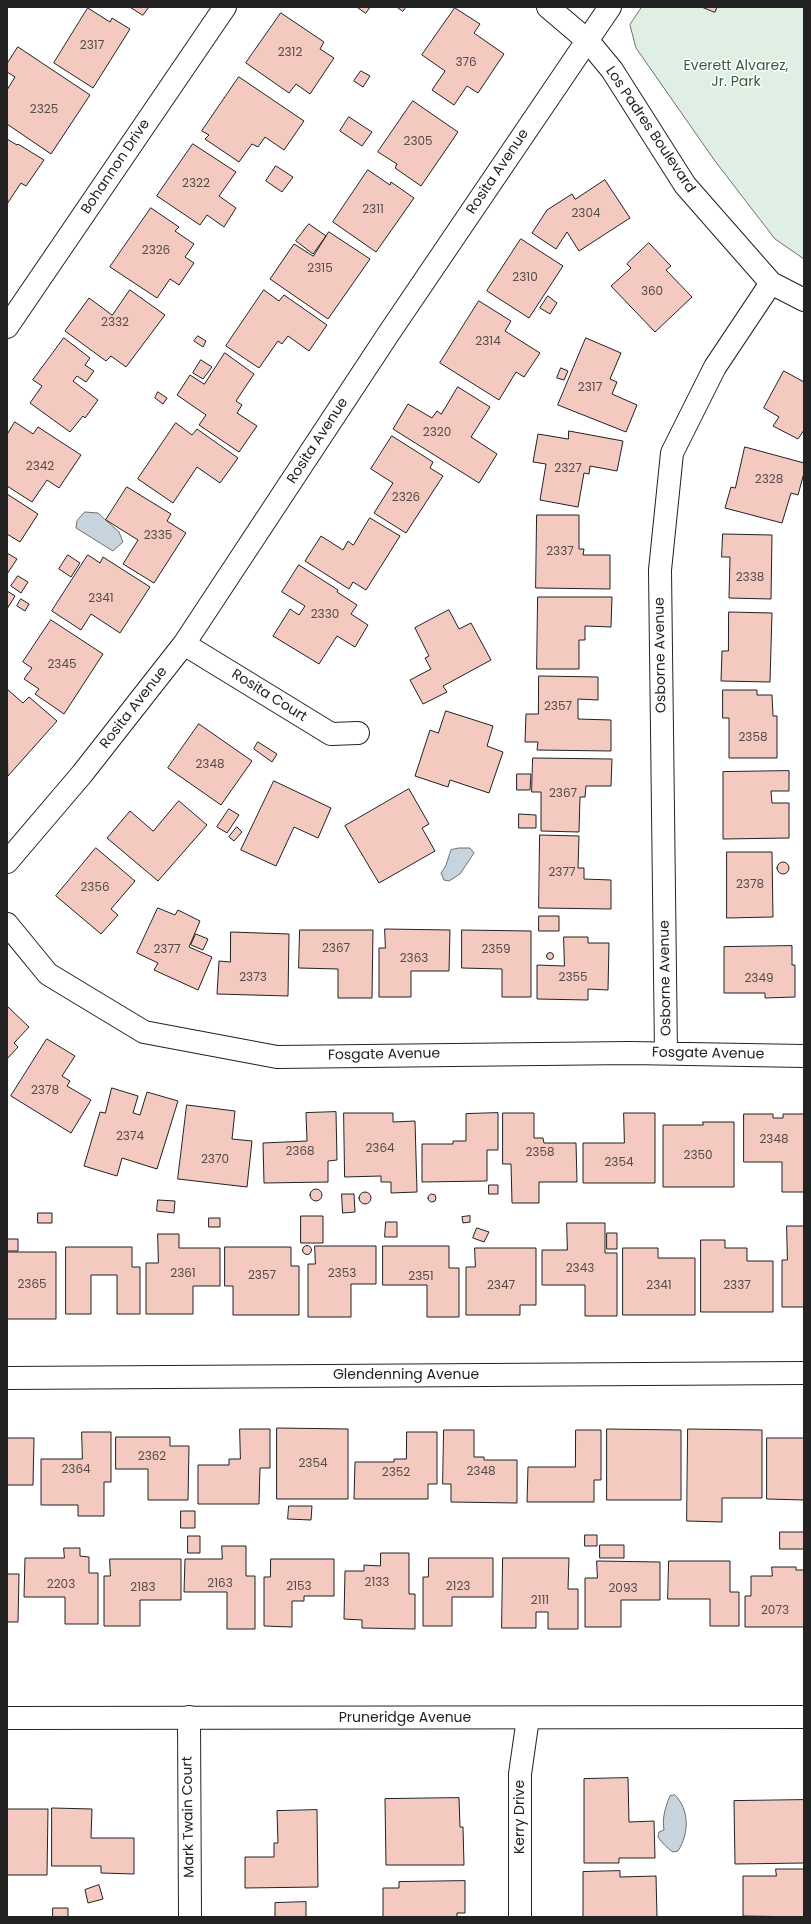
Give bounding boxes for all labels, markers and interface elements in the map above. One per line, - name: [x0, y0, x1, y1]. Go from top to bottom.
- house number: 2317: [80, 39, 104, 53]
- house number: 2312: [278, 46, 302, 60]
- house number: 376: [455, 56, 477, 70]
- park label: Everett Alvarez, Jr. Park: [684, 58, 788, 90]
- street label: Los Padres Boulevard: [601, 64, 699, 196]
- house number: 2325: [30, 103, 58, 117]
- street label: Bohannon Drive: [78, 116, 154, 218]
- street label: Rosita Avenue: [463, 126, 533, 218]
- house number: 2305: [403, 135, 433, 149]
- house number: 2322: [182, 177, 210, 191]
- house number: 2311: [362, 203, 384, 217]
- house number: 2304: [571, 207, 601, 221]
- house number: 2326: [142, 244, 170, 258]
- house number: 2315: [307, 262, 333, 276]
- house number: 2310: [512, 271, 538, 285]
- house number: 360: [641, 285, 663, 299]
- house number: 2332: [101, 316, 129, 330]
- house number: 2314: [475, 335, 501, 349]
- house number: 2317: [578, 381, 602, 395]
- street label: Rosita Avenue: [284, 395, 352, 487]
- house number: 2320: [423, 426, 451, 440]
- house number: 2342: [26, 460, 54, 474]
- house number: 2327: [554, 462, 582, 476]
- house number: 2328: [755, 473, 783, 487]
- house number: 2326: [392, 491, 420, 505]
- house number: 2335: [144, 529, 172, 543]
- house number: 2337: [546, 545, 574, 559]
- house number: 2338: [736, 571, 764, 585]
- house number: 2341: [88, 592, 114, 606]
- street label: Osborne Avenue: [652, 597, 670, 713]
- house number: 2330: [311, 608, 339, 622]
- house number: 2345: [47, 658, 77, 672]
- street label: Rosita Avenue: [97, 664, 171, 752]
- street label: Rosita Court: [228, 666, 310, 726]
- house number: 2357: [544, 700, 572, 714]
- house number: 2358: [738, 731, 768, 745]
- house number: 2348: [195, 758, 225, 772]
- house number: 2367: [549, 787, 577, 801]
- house number: 2377: [548, 866, 576, 880]
- house number: 2378: [736, 878, 764, 892]
- house number: 2356: [80, 881, 110, 895]
- street label: Osborne Avenue: [657, 920, 675, 1036]
- house number: 2367: [322, 942, 350, 956]
- house number: 2377: [153, 943, 181, 957]
- house number: 2359: [481, 943, 511, 957]
- house number: 2363: [400, 952, 428, 966]
- house number: 2373: [239, 971, 267, 985]
- house number: 2355: [558, 971, 588, 985]
- house number: 2349: [744, 972, 774, 986]
- street label: Fosgate Avenue: [652, 1045, 764, 1063]
- street label: Fosgate Avenue: [328, 1046, 440, 1064]
- house number: 2378: [31, 1084, 59, 1098]
- house number: 2374: [116, 1130, 144, 1144]
- house number: 2348: [759, 1133, 789, 1147]
- house number: 2364: [365, 1142, 395, 1156]
- house number: 2368: [285, 1145, 315, 1159]
- house number: 2358: [525, 1146, 555, 1160]
- house number: 2350: [683, 1149, 713, 1163]
- house number: 2370: [201, 1153, 229, 1167]
- house number: 2354: [604, 1156, 634, 1170]
- house number: 2343: [566, 1262, 594, 1276]
- house number: 2361: [170, 1267, 196, 1281]
- house number: 2353: [328, 1267, 356, 1281]
- house number: 2357: [248, 1269, 276, 1283]
- house number: 2351: [408, 1270, 434, 1284]
- house number: 2365: [17, 1278, 47, 1292]
- house number: 2347: [487, 1279, 515, 1293]
- house number: 2341: [646, 1279, 672, 1293]
- house number: 2337: [723, 1279, 751, 1293]
- street label: Glendenning Avenue: [333, 1367, 479, 1383]
- house number: 2362: [138, 1450, 166, 1464]
- house number: 2354: [298, 1457, 328, 1471]
- house number: 2364: [61, 1463, 91, 1477]
- house number: 2348: [466, 1465, 496, 1479]
- house number: 2352: [382, 1466, 410, 1480]
- house number: 2133: [365, 1576, 389, 1590]
- house number: 2163: [207, 1577, 233, 1591]
- house number: 2203: [47, 1578, 75, 1592]
- house number: 2153: [286, 1580, 312, 1594]
- house number: 2123: [446, 1580, 470, 1594]
- house number: 2183: [130, 1581, 156, 1595]
- house number: 2093: [608, 1582, 638, 1596]
- house number: 2111: [531, 1594, 549, 1608]
- house number: 2073: [761, 1604, 789, 1618]
- street label: Pruneridge Avenue: [339, 1710, 471, 1726]
- street label: Mark Twain Court: [180, 1756, 198, 1878]
- street label: Kerry Drive: [512, 1780, 528, 1854]

